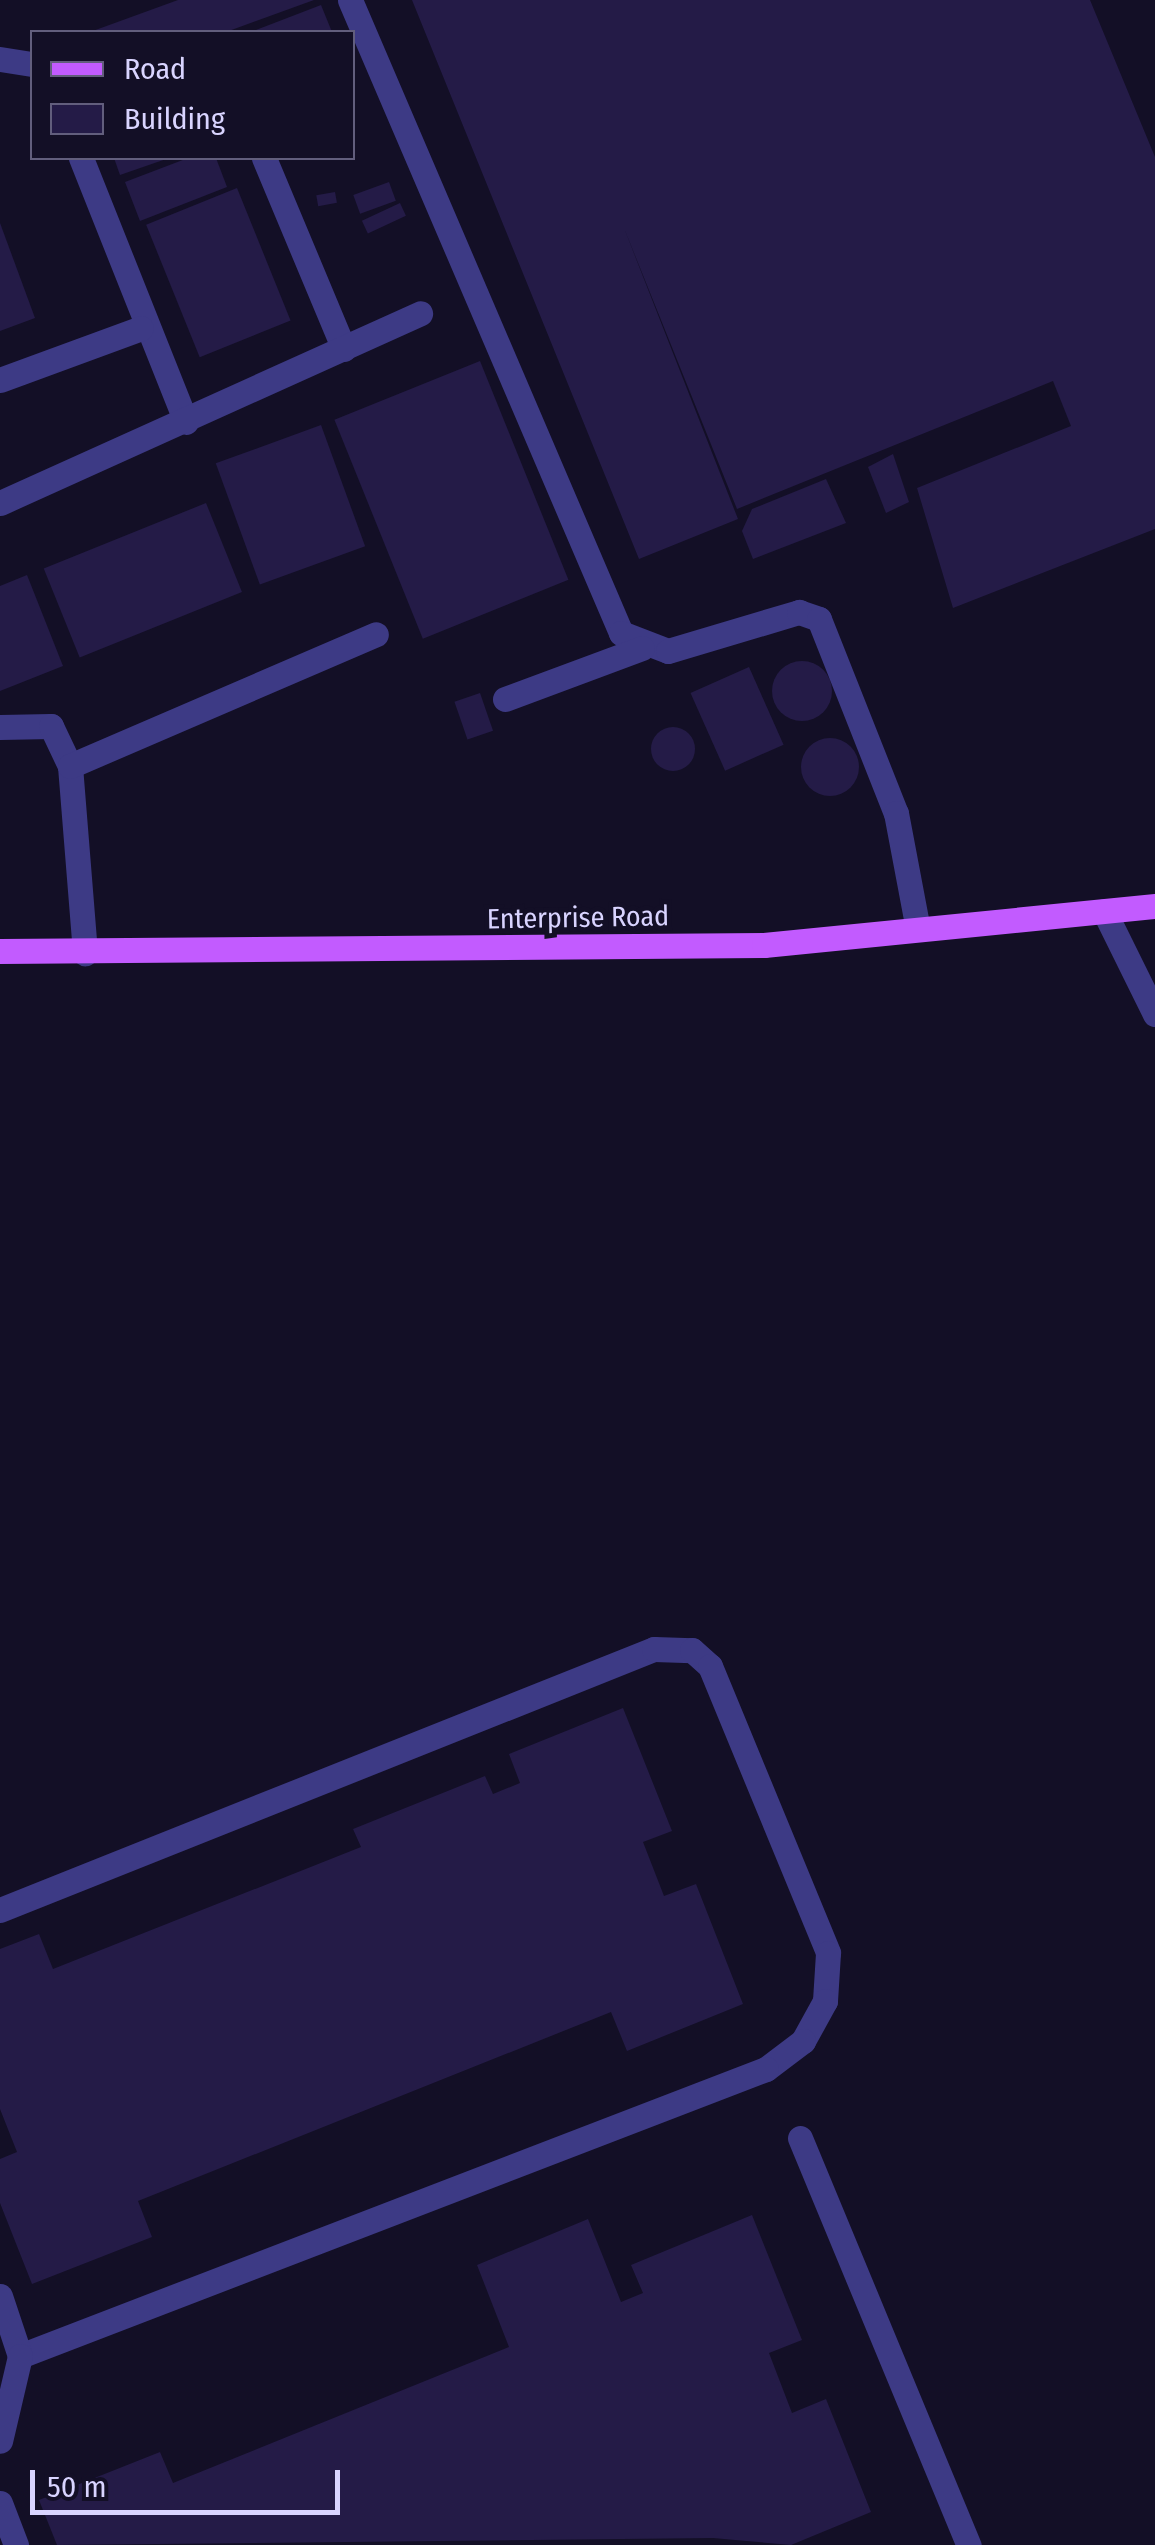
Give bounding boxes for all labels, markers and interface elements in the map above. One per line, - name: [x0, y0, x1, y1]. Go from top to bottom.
- legend: [30, 30, 355, 160]
- text: Road: [124, 51, 186, 87]
- text: Building: [124, 101, 225, 137]
- street label: Enterprise Road: [487, 900, 669, 936]
- scale bar: [35, 2450, 345, 2512]
- text: 50 m: [47, 2469, 107, 2505]

